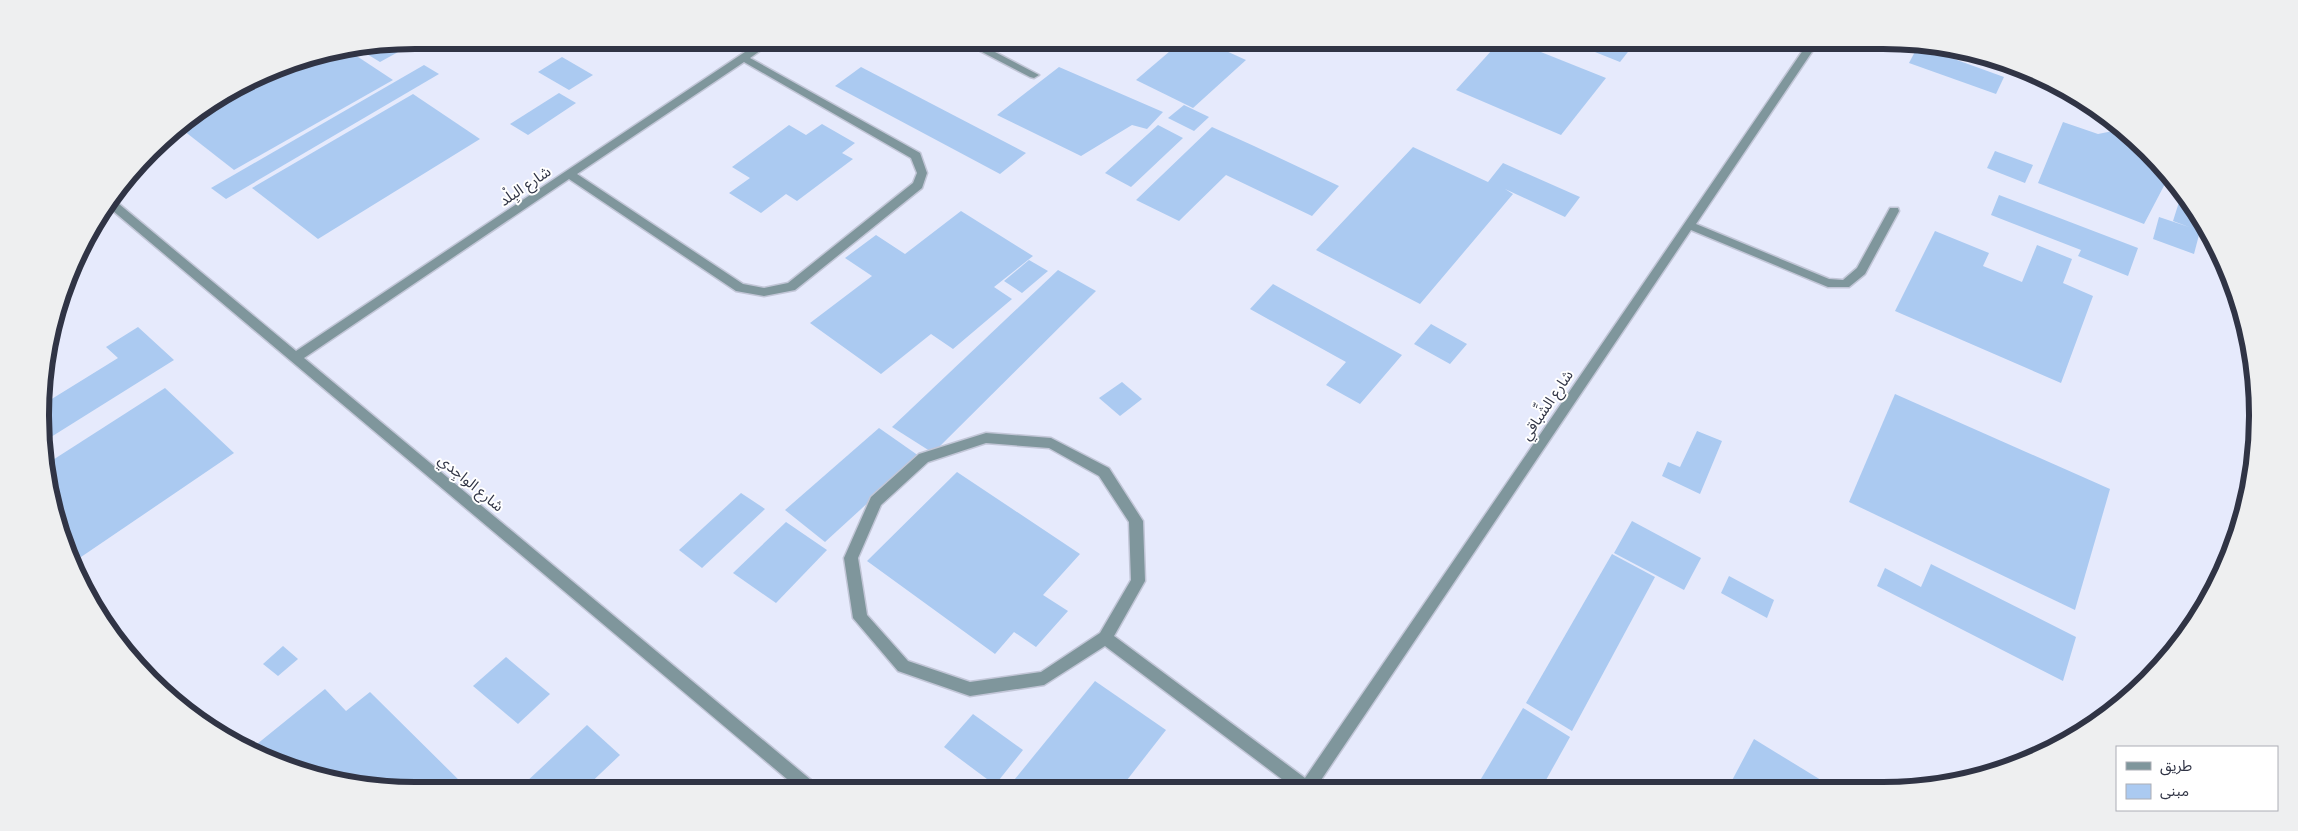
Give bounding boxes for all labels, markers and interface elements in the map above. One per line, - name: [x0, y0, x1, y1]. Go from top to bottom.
- street label: شارع البِلْد: [495, 161, 556, 212]
- street label: شارع الشِّباقي: [1515, 365, 1580, 445]
- street label: شارع الواجِدي: [433, 450, 508, 518]
- legend: [2116, 746, 2278, 811]
- text: طريق: [2160, 756, 2192, 776]
- text: مبنى: [2160, 781, 2189, 800]

